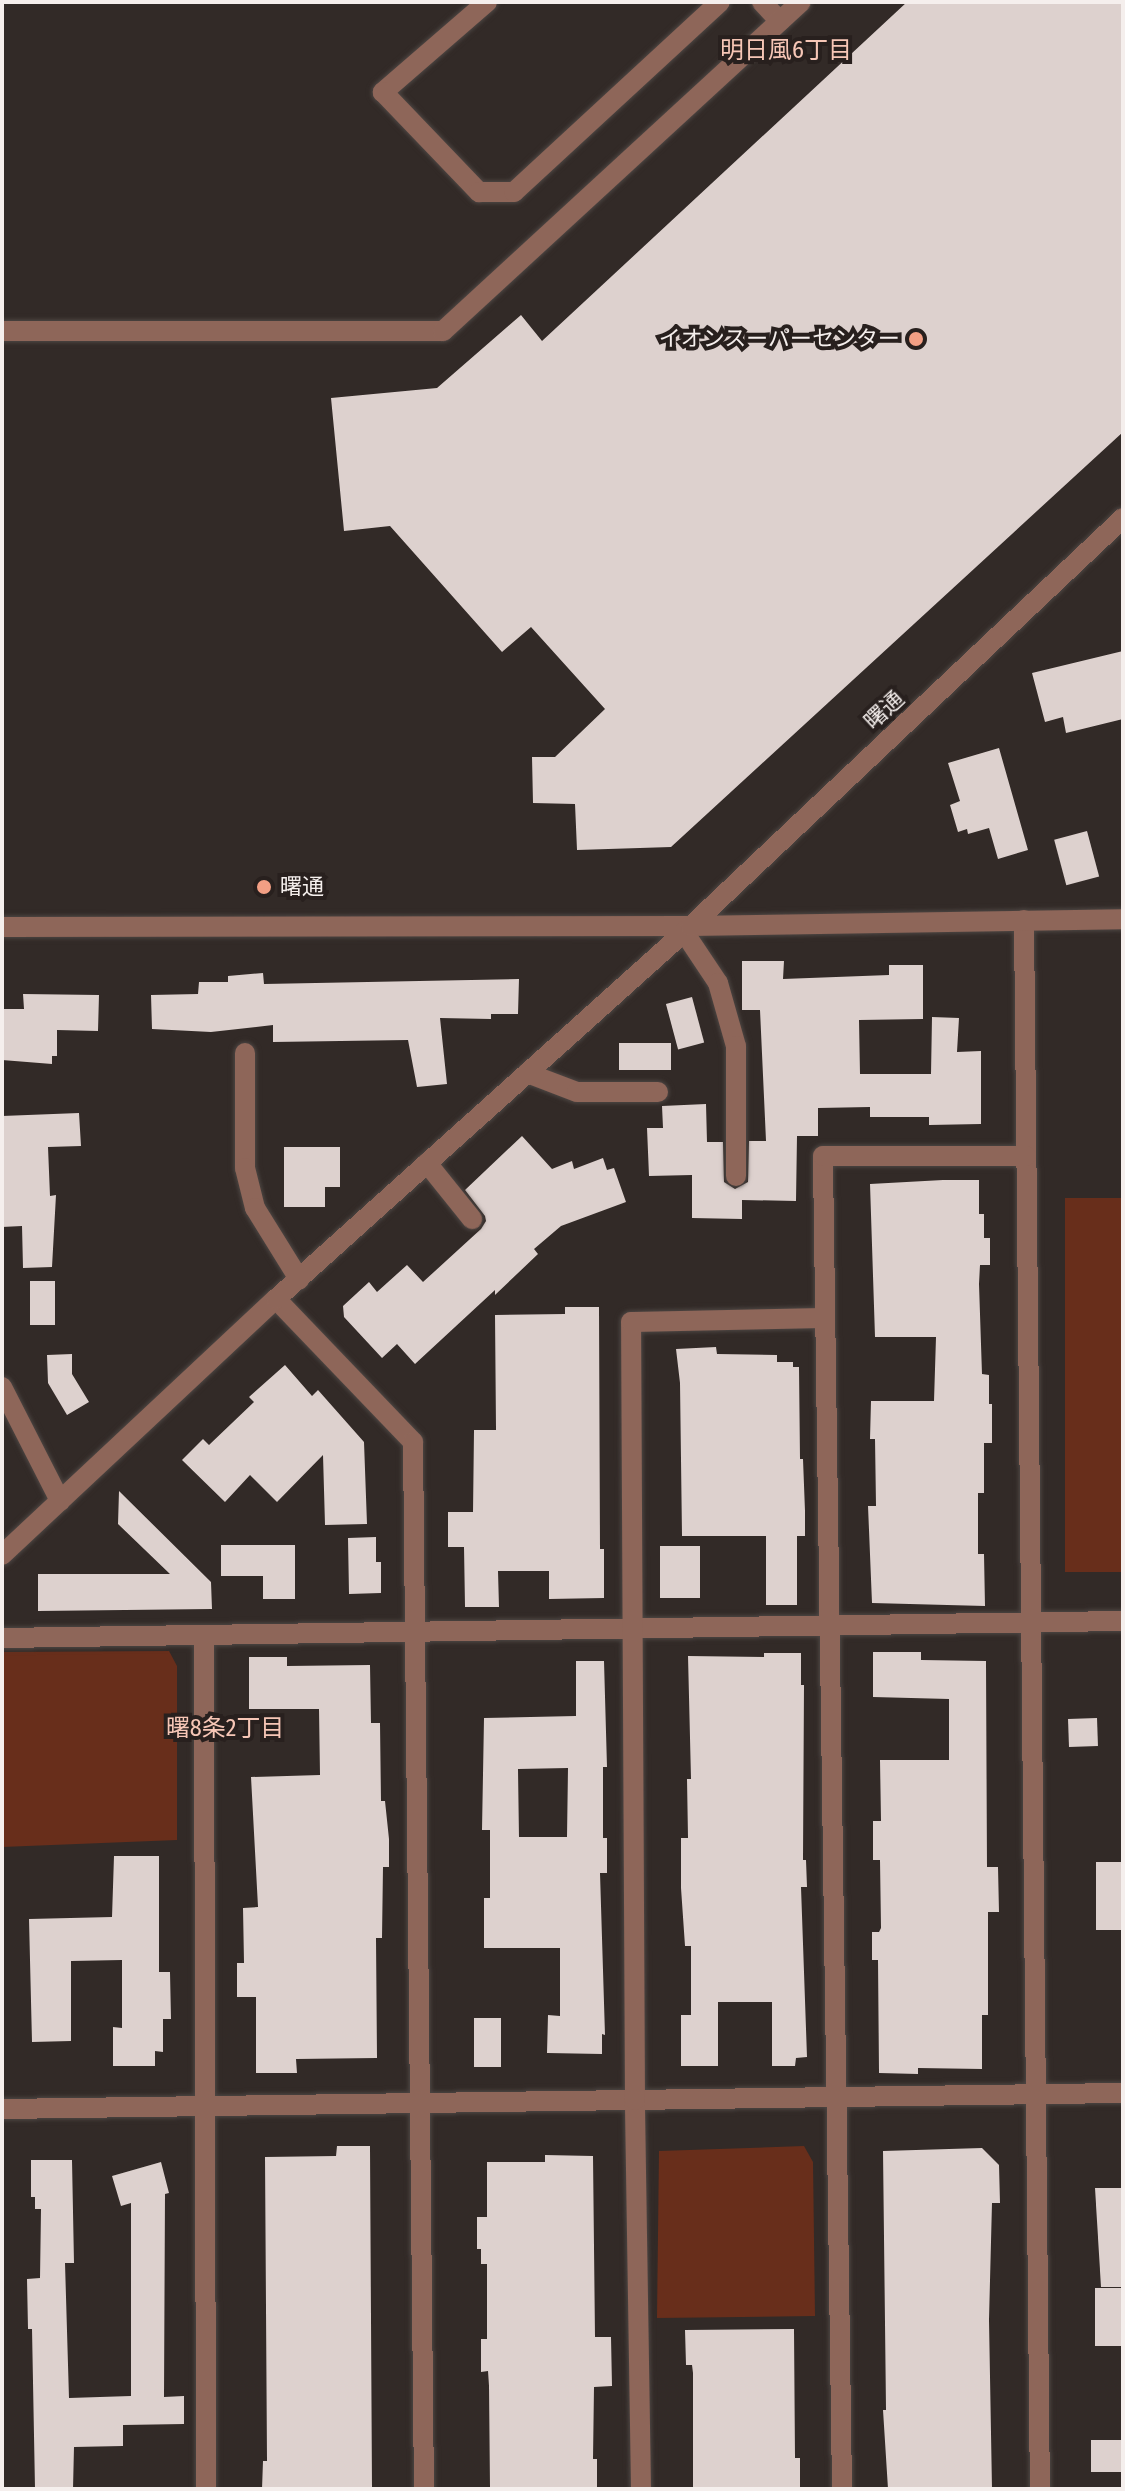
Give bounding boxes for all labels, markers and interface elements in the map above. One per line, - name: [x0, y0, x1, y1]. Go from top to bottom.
- district label: 明日風6丁目: [720, 37, 852, 65]
- place label: イオンスーパーセンター: [658, 326, 900, 352]
- marker: イオンスーパーセンター: [907, 330, 925, 348]
- street label: 曙通: [859, 685, 909, 735]
- place label: 曙通: [280, 874, 324, 900]
- marker: 曙通: [255, 878, 273, 896]
- district label: 曙8条2丁目: [166, 1715, 284, 1743]

